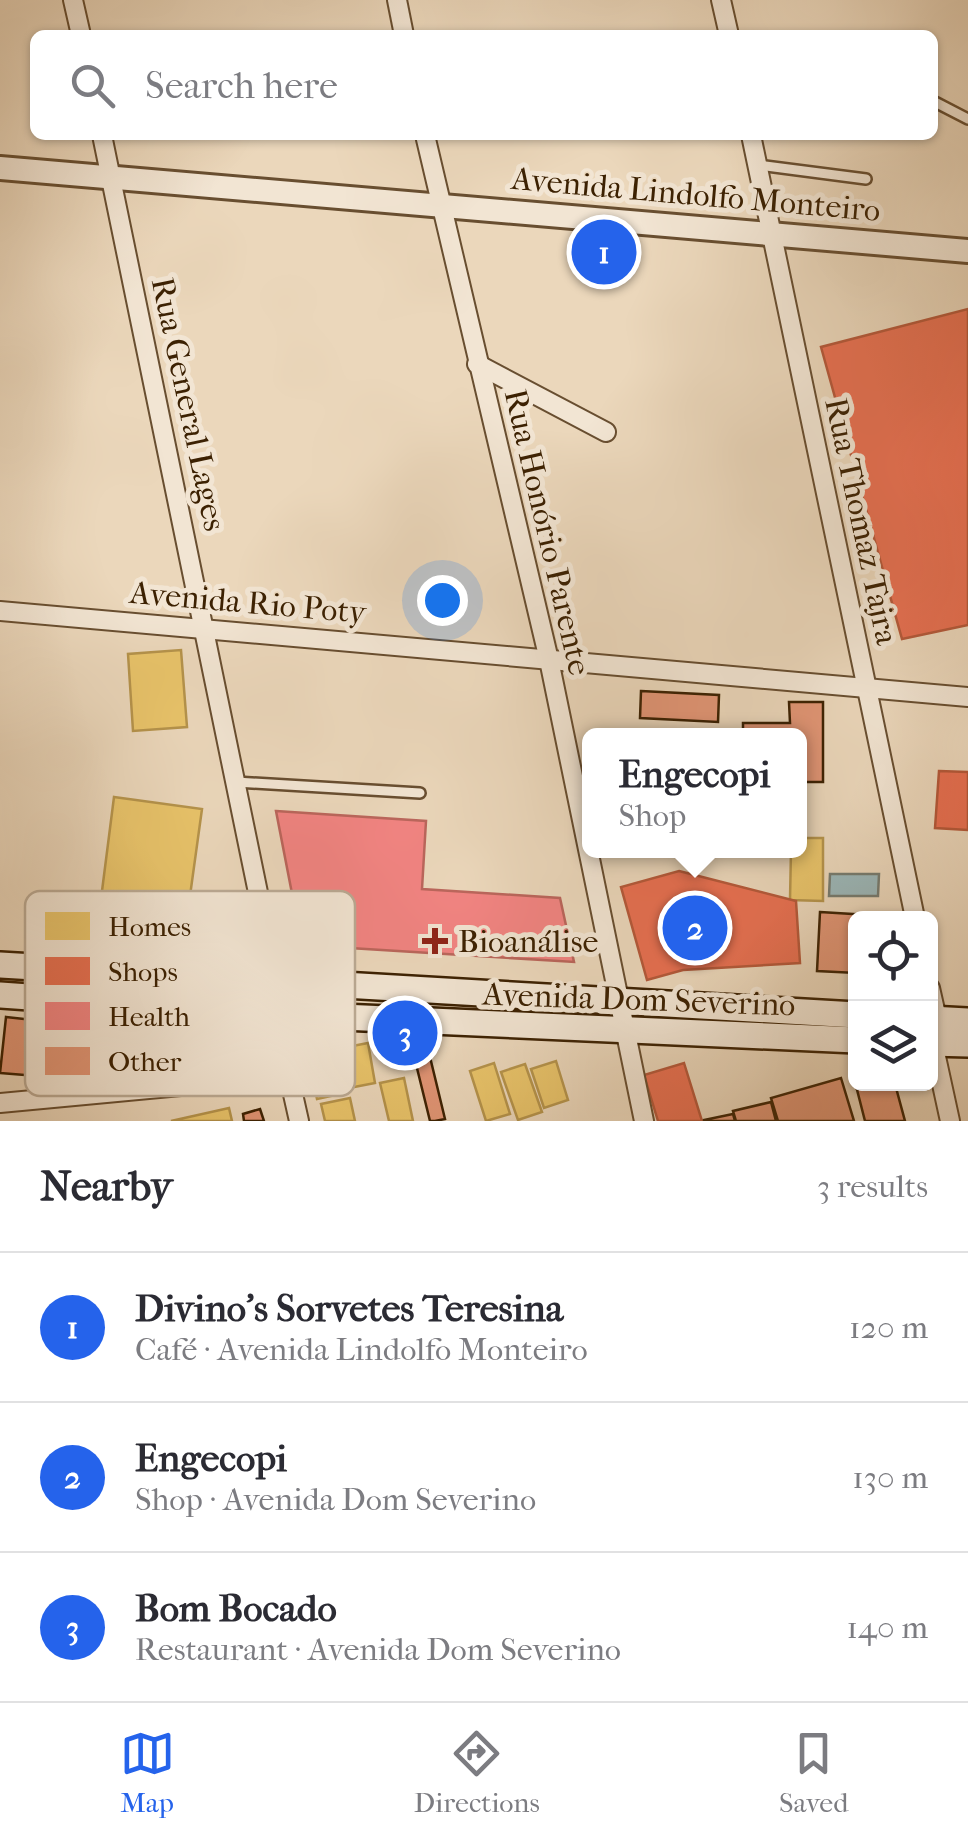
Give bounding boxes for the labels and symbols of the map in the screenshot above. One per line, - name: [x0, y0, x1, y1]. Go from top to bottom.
- street label: Avenida Lindolfo Monteiro: [508, 160, 882, 229]
- pin: 1: [572, 214, 636, 290]
- street label: Rua General Lages: [144, 274, 233, 534]
- street label: Rua Honório Parente: [497, 386, 598, 679]
- street label: Rua Thomaz Tajra: [817, 394, 906, 649]
- street label: Avenida Rio Poty: [126, 574, 368, 631]
- your location: [417, 575, 468, 626]
- pin: 2: [662, 890, 728, 966]
- legend: [25, 891, 355, 1096]
- text: Homes: [108, 910, 191, 943]
- place label: Bioanálise: [458, 923, 599, 960]
- marker: Bioanálise: [422, 928, 448, 954]
- text: Shops: [108, 955, 178, 988]
- street label: Avenida Dom Severino: [480, 975, 796, 1023]
- pin: 3: [372, 996, 438, 1070]
- text: Health: [108, 1000, 190, 1033]
- text: Other: [108, 1045, 182, 1078]

